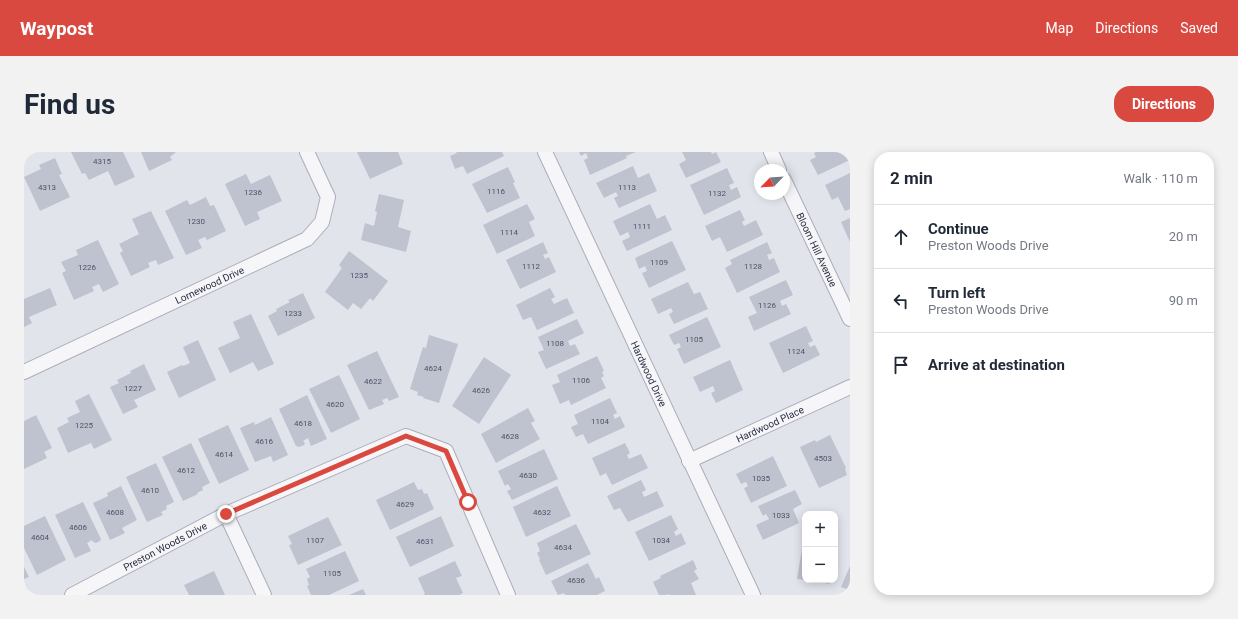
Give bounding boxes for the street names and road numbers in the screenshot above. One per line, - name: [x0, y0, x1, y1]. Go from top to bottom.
- street label: Bloom Hill Avenue: [794, 211, 839, 289]
- street label: Lornewood Drive: [174, 264, 246, 306]
- street label: Hardwood Drive: [629, 339, 669, 408]
- street label: Hardwood Place: [734, 404, 806, 445]
- street label: Preston Woods Drive: [121, 520, 209, 573]

